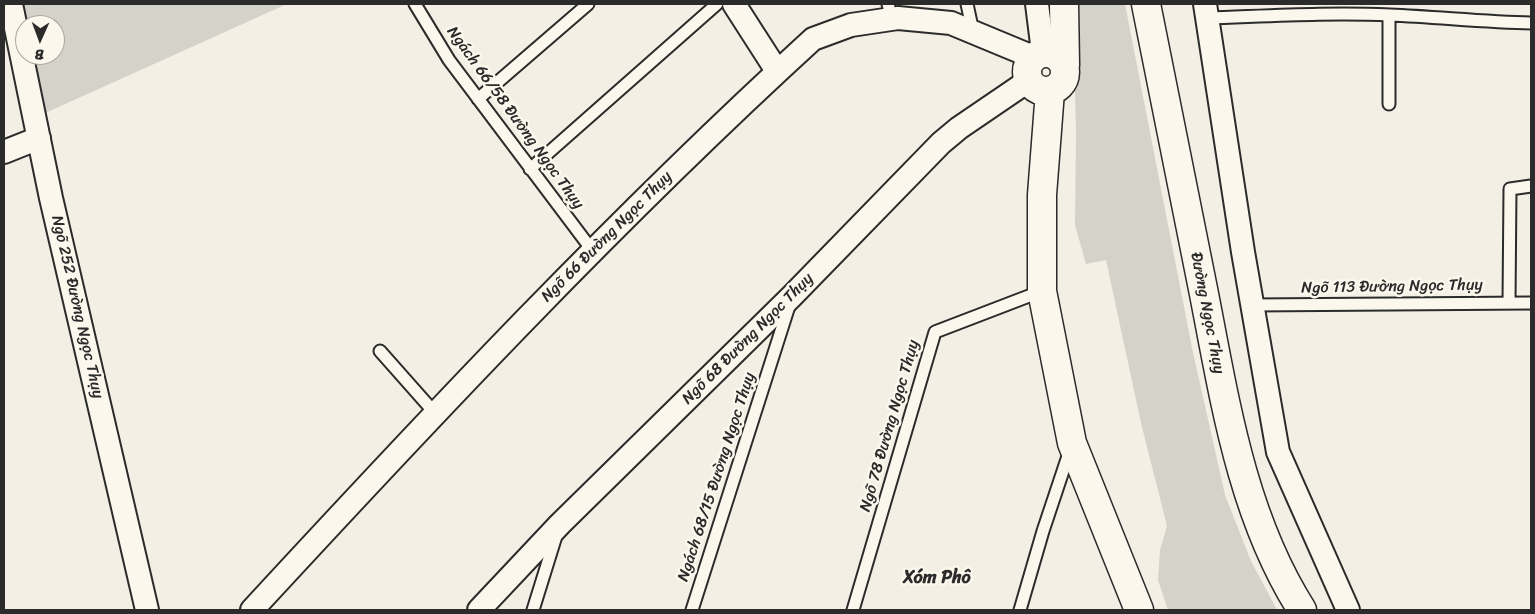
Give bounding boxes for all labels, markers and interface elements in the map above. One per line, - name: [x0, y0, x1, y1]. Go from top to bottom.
- north arrow: [15, 15, 65, 65]
- street label: Ngách 66/58 Đường Ngọc Thụy: [442, 23, 588, 213]
- text: B: [35, 42, 44, 67]
- street label: Ngõ 66 Đường Ngọc Thụy: [538, 168, 676, 306]
- street label: Ngõ 252 Đường Ngọc Thụy: [47, 214, 107, 400]
- street label: Đường Ngọc Thụy: [1186, 251, 1228, 375]
- street label: Ngõ 68 Đường Ngọc Thụy: [678, 269, 818, 409]
- street label: Ngõ 113 Đường Ngọc Thụy: [1301, 276, 1483, 298]
- street label: Ngõ 78 Đường Ngọc Thụy: [856, 338, 924, 514]
- street label: Ngách 68/15 Đường Ngọc Thụy: [674, 370, 760, 584]
- district label: Xóm Phô: [903, 567, 971, 589]

